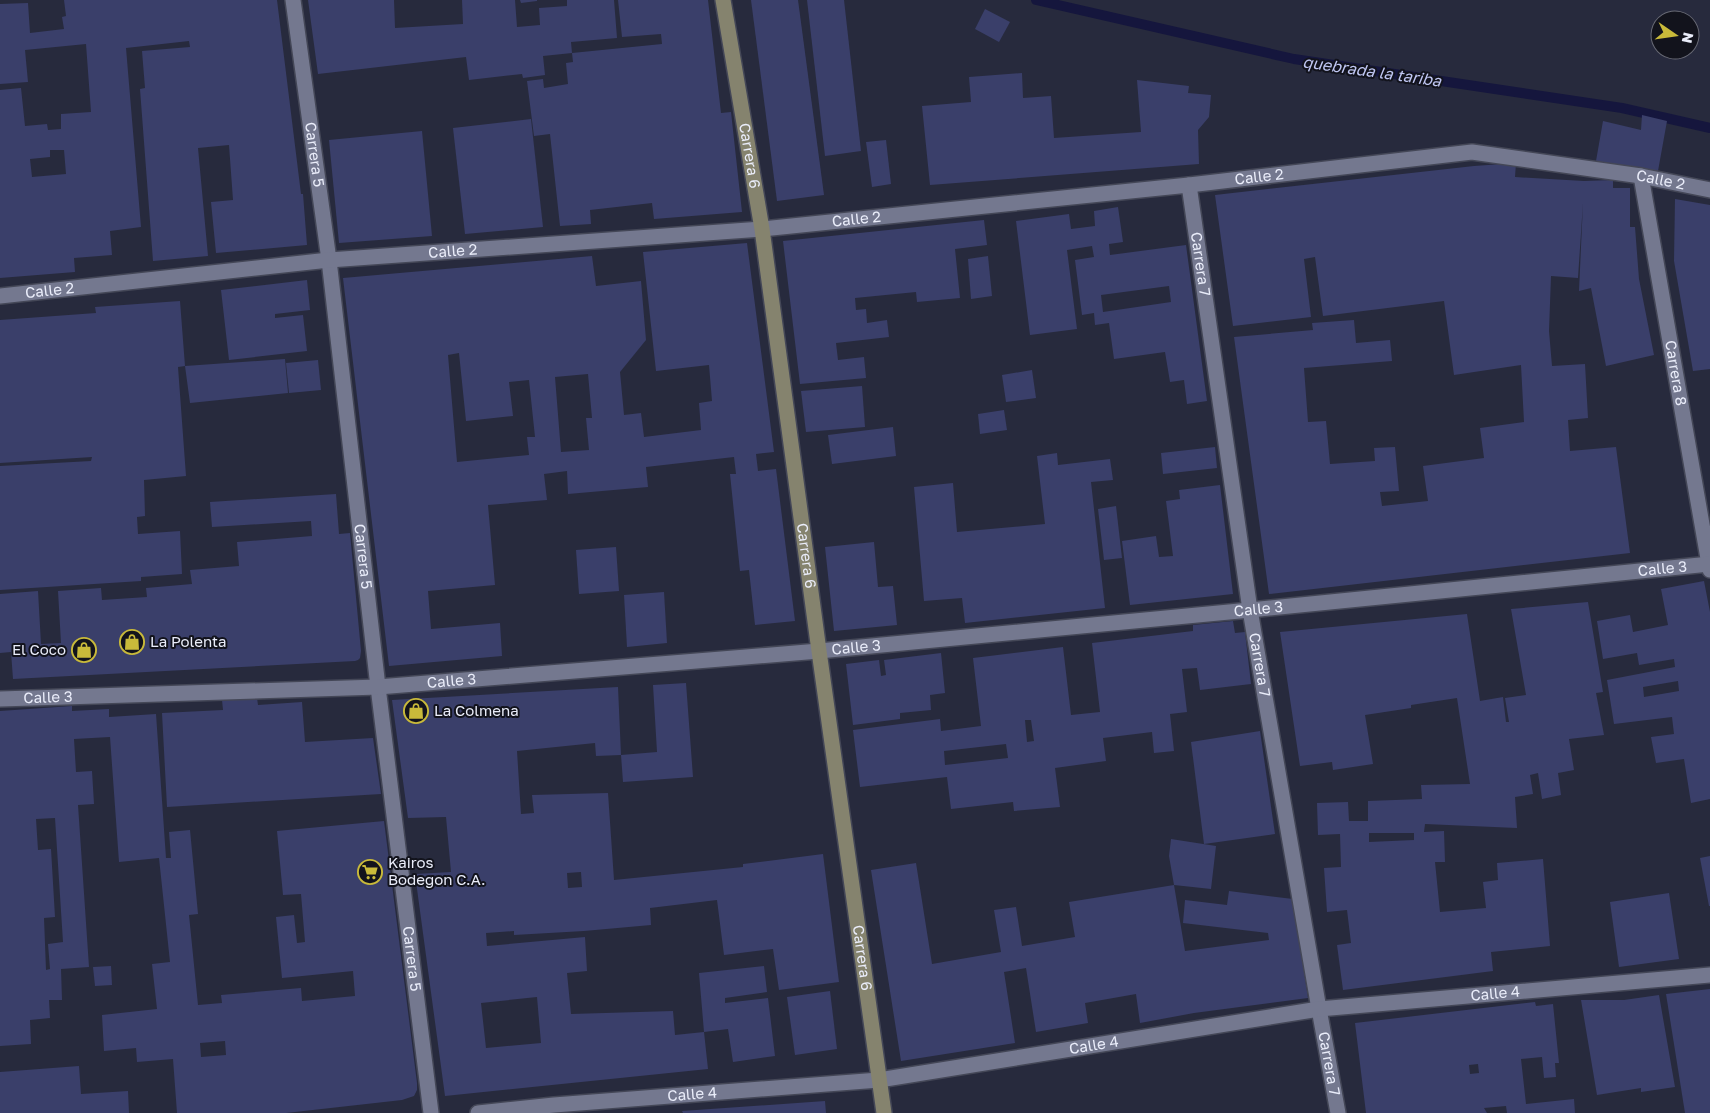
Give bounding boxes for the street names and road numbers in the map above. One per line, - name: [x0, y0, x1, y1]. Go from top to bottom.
- street label: Carrera 5: [302, 121, 329, 188]
- street label: Carrera 6: [736, 122, 765, 190]
- street label: Calle 2: [1234, 164, 1285, 188]
- street label: Calle 2: [1635, 165, 1687, 193]
- street label: Calle 2: [831, 207, 882, 230]
- street label: Carrera 7: [1188, 231, 1215, 297]
- street label: Calle 2: [427, 239, 478, 261]
- street label: Calle 2: [24, 278, 75, 301]
- street label: Carrera 8: [1662, 339, 1691, 407]
- street label: Carrera 6: [794, 522, 820, 590]
- street label: Carrera 5: [351, 523, 377, 590]
- street label: Calle 3: [1637, 556, 1688, 579]
- street label: Calle 3: [1233, 597, 1284, 620]
- street label: Carrera 7: [1246, 631, 1275, 698]
- street label: Calle 3: [831, 635, 882, 658]
- street label: Calle 3: [426, 669, 477, 691]
- street label: Calle 3: [23, 687, 73, 706]
- street label: Carrera 6: [850, 924, 877, 992]
- street label: Carrera 5: [400, 925, 426, 992]
- street label: Calle 4: [1470, 982, 1521, 1004]
- street label: Carrera 7: [1315, 1030, 1345, 1097]
- street label: Calle 4: [1068, 1031, 1120, 1057]
- street label: Calle 4: [667, 1082, 718, 1104]

